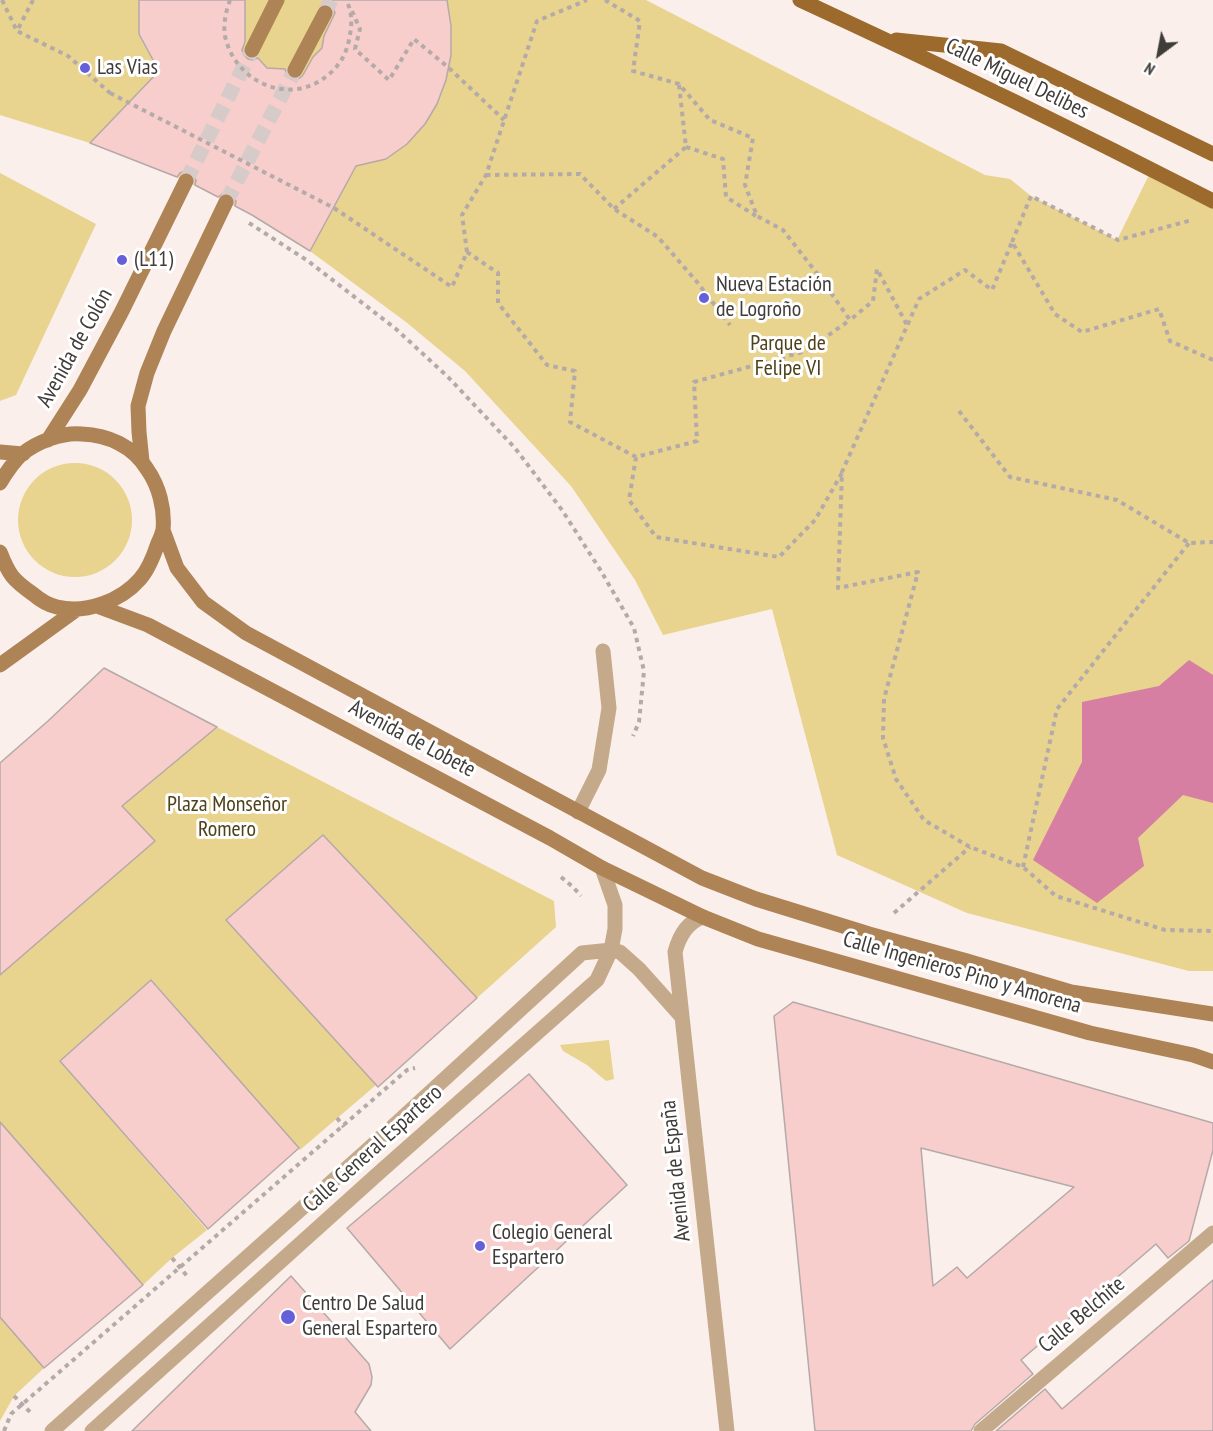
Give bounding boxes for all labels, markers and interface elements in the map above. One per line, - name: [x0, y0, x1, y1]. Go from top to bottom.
- north arrow: [1129, 24, 1189, 84]
- street label: Calle Miguel Delibes: [941, 33, 1093, 125]
- place label: Las Vias: [97, 55, 158, 81]
- text: N: [1141, 58, 1158, 80]
- marker: Las Vias: [78, 61, 92, 75]
- place label: (L11): [134, 247, 173, 273]
- marker: (L11): [115, 253, 129, 267]
- place label: Nueva Estación de Logroño: [716, 272, 832, 324]
- street label: Avenida de Colón: [32, 284, 118, 412]
- marker: Nueva Estación de Logroño: [697, 291, 711, 305]
- park label: Parque de Felipe VI: [750, 331, 826, 382]
- street label: Avenida de Lobete: [344, 695, 480, 783]
- park label: Plaza Monseñor Romero: [167, 792, 287, 843]
- street label: Calle Ingenieros Pino y Amorena: [840, 926, 1084, 1020]
- street label: Calle General Espartero: [298, 1080, 448, 1218]
- street label: Avenida de España: [655, 1099, 697, 1243]
- place label: Colegio General Espartero: [492, 1220, 612, 1272]
- marker: Colegio General Espartero: [473, 1239, 487, 1253]
- street label: Calle Belchite: [1034, 1271, 1130, 1359]
- place label: Centro De Salud General Espartero: [302, 1291, 438, 1342]
- marker: Centro De Salud General Espartero: [279, 1308, 297, 1326]

